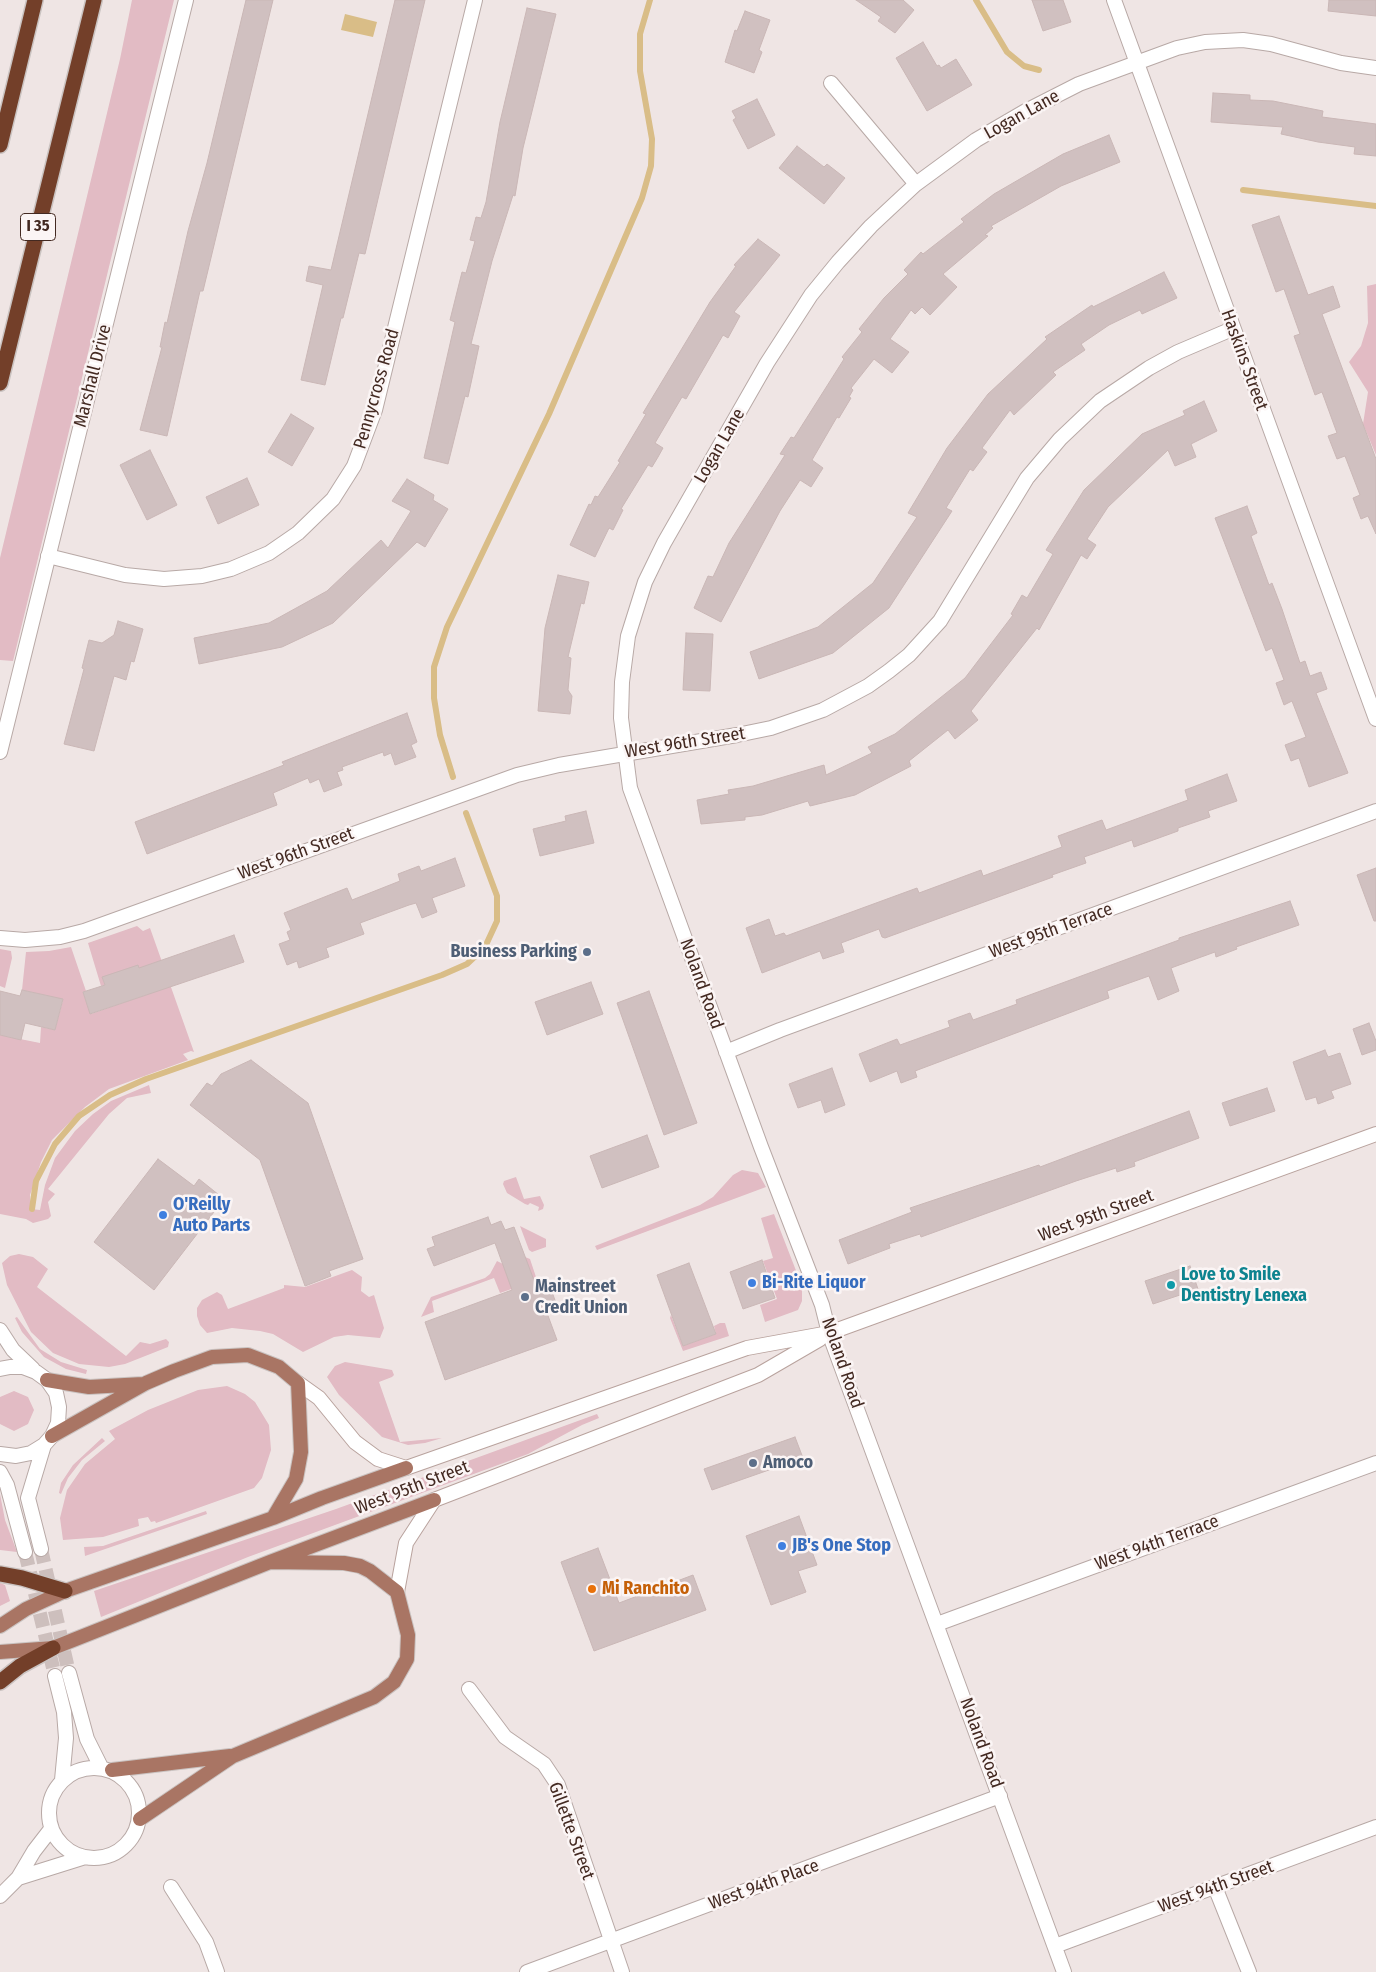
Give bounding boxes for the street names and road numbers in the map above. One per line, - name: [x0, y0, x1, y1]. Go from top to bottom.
- street label: Logan Lane: [981, 85, 1063, 145]
- road number: I 35: [20, 213, 56, 240]
- street label: Haskins Street: [1216, 307, 1272, 413]
- street label: Marshall Drive: [70, 322, 116, 430]
- street label: Pennycross Road: [349, 326, 405, 452]
- street label: Logan Lane: [690, 405, 750, 487]
- street label: West 96th Street: [623, 723, 747, 763]
- street label: West 96th Street: [235, 823, 357, 885]
- street label: West 95th Terrace: [986, 899, 1116, 963]
- street label: Noland Road: [675, 936, 727, 1032]
- street label: West 95th Street: [1036, 1185, 1156, 1247]
- street label: Noland Road: [816, 1315, 868, 1411]
- street label: West 95th Street: [352, 1456, 472, 1520]
- street label: West 94th Terrace: [1092, 1511, 1222, 1575]
- street label: Noland Road: [955, 1695, 1007, 1791]
- street label: Gillette Street: [543, 1779, 599, 1883]
- street label: West 94th Place: [706, 1855, 822, 1915]
- street label: West 94th Street: [1155, 1856, 1277, 1918]

